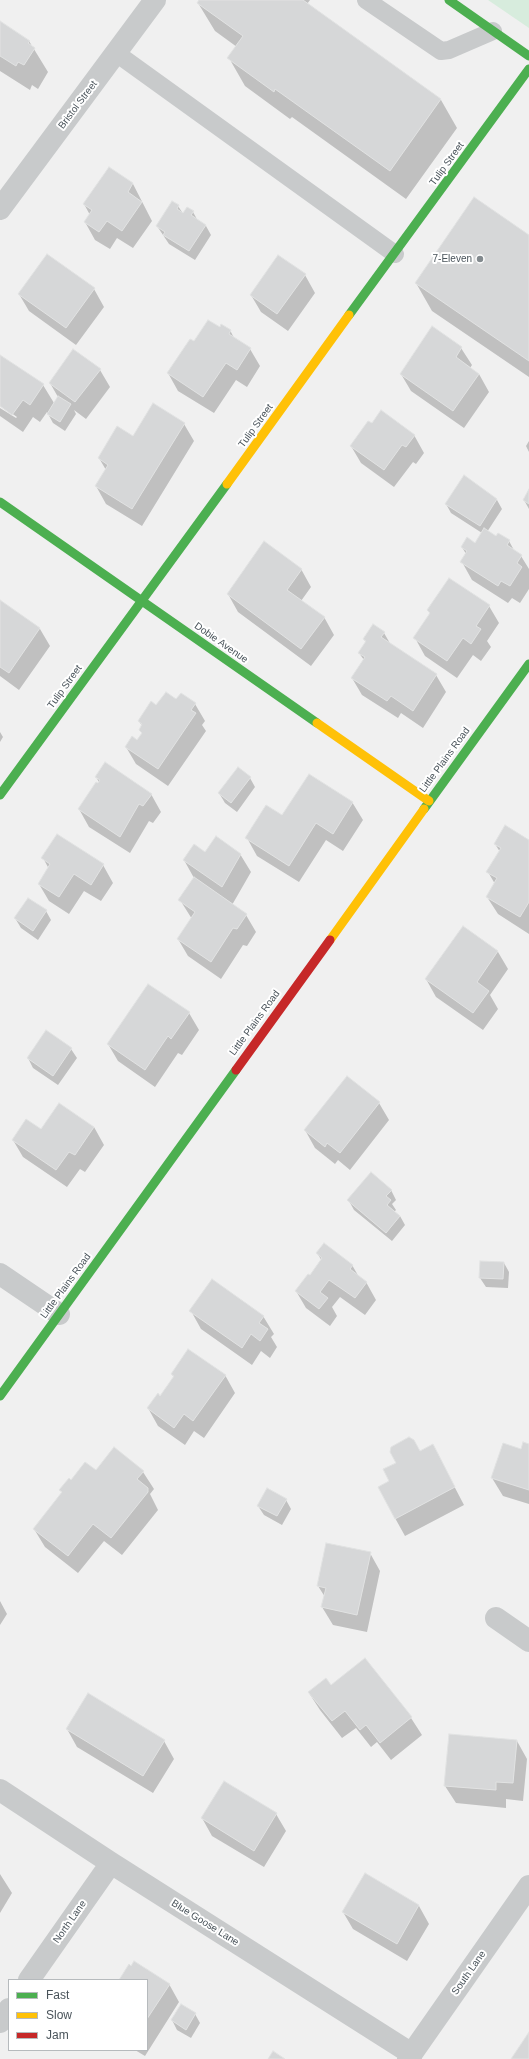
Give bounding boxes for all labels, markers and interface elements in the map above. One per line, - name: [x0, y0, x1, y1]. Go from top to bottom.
- street label: Bristol Street: [56, 79, 100, 131]
- street label: Tulip Street: [427, 140, 467, 188]
- place label: 7-Eleven: [433, 253, 472, 265]
- marker: 7-Eleven: [475, 254, 485, 264]
- street label: Tulip Street: [236, 402, 276, 450]
- street label: Dobie Avenue: [192, 620, 250, 666]
- street label: Tulip Street: [45, 663, 85, 711]
- street label: Little Plains Road: [417, 725, 473, 795]
- street label: Little Plains Road: [227, 988, 283, 1058]
- street label: Little Plains Road: [38, 1251, 94, 1321]
- street label: Blue Goose Lane: [169, 1897, 241, 1949]
- street label: North Lane: [51, 1898, 89, 1946]
- street label: South Lane: [449, 1949, 489, 1997]
- legend: [8, 1979, 148, 2051]
- text: Fast: [46, 1988, 69, 2002]
- text: Slow: [46, 2008, 72, 2022]
- text: Jam: [46, 2028, 69, 2042]

